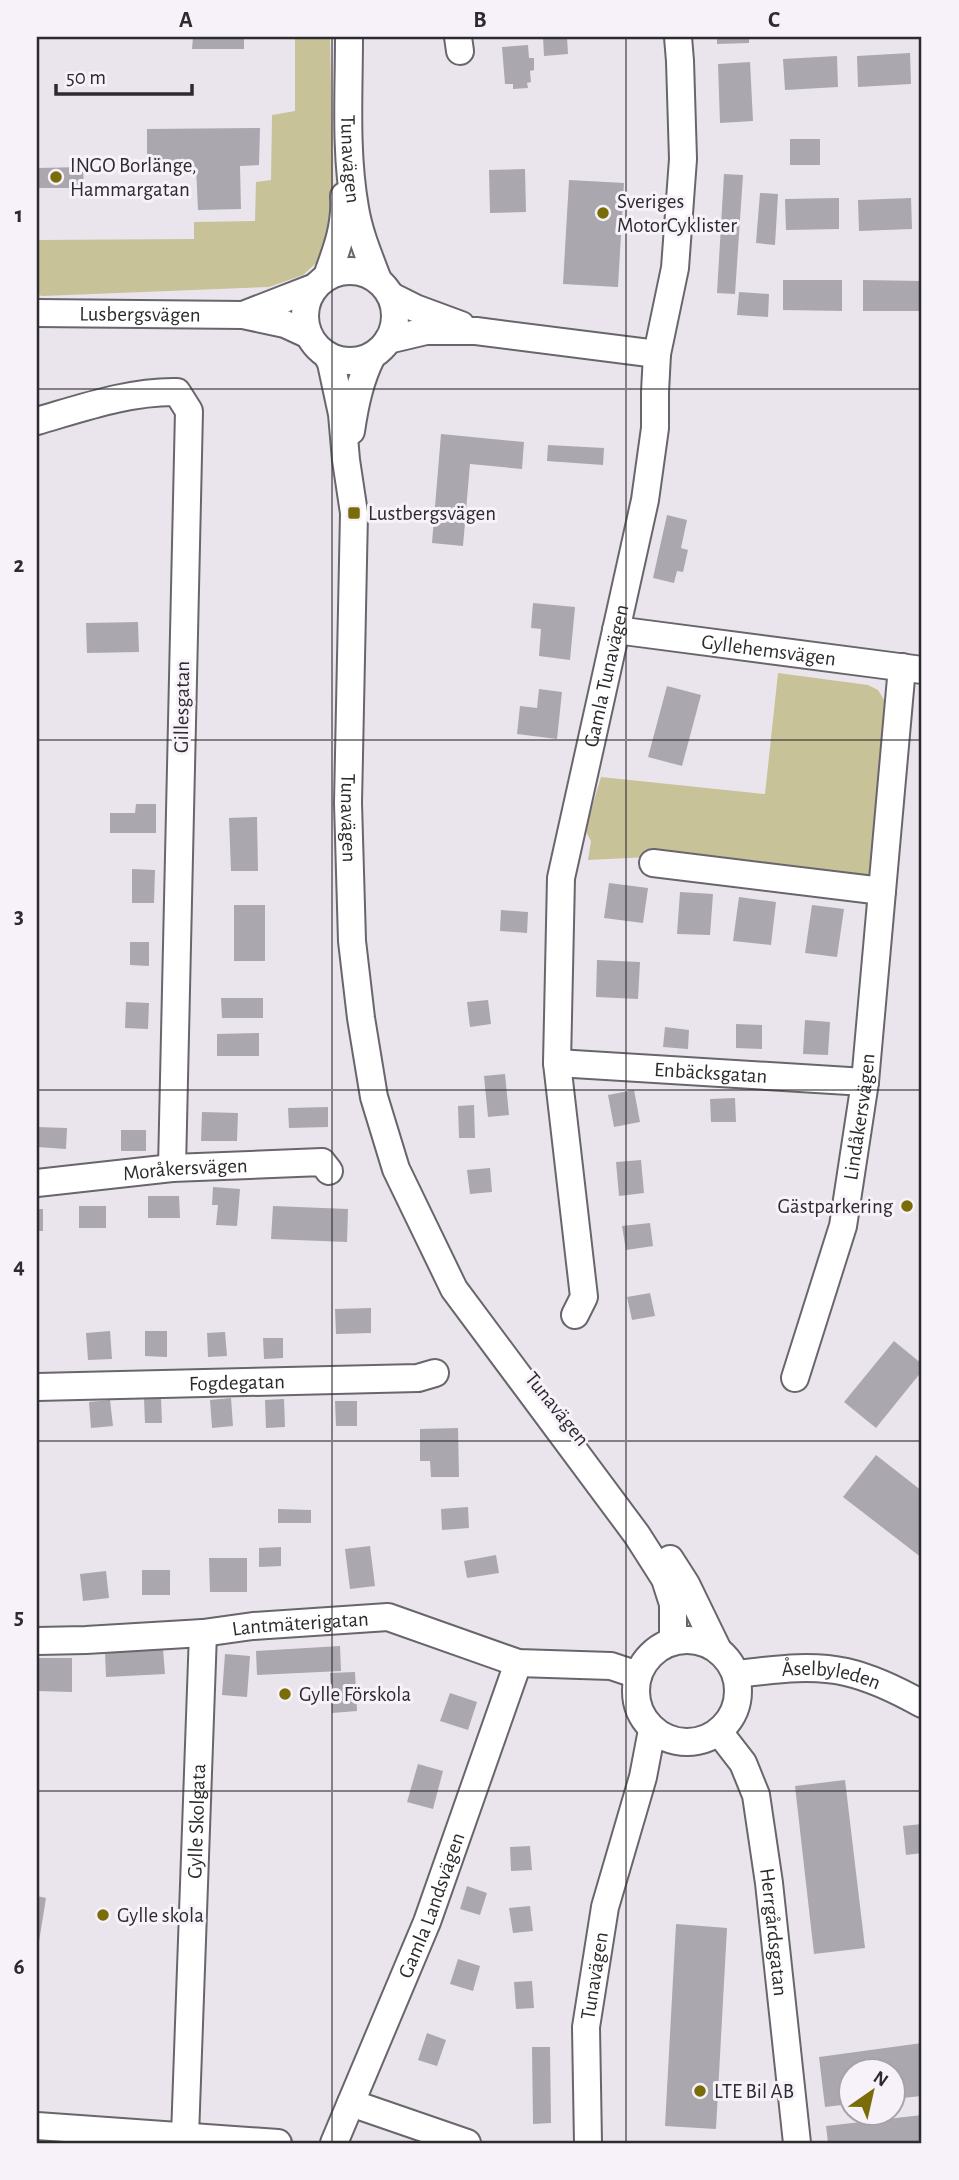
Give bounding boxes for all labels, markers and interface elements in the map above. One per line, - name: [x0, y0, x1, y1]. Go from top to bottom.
- text: A: [179, 9, 193, 32]
- text: B: [473, 9, 487, 32]
- text: C: [768, 9, 780, 32]
- scale bar: [56, 52, 192, 96]
- text: 50 m: [66, 67, 106, 88]
- street label: Tunavägen: [338, 115, 364, 205]
- place label: INGO Borlänge, Hammargatan: [70, 155, 197, 200]
- marker: INGO Borlänge, Hammargatan: [48, 169, 64, 185]
- place label: Sveriges MotorCyklister: [617, 191, 737, 236]
- text: 1: [15, 204, 23, 227]
- marker: Sveriges MotorCyklister: [595, 205, 611, 221]
- street label: Lusbergsvägen: [79, 303, 201, 325]
- place label: Lustbergsvägen: [368, 503, 496, 524]
- marker: Lustbergsvägen: [346, 505, 362, 521]
- text: 2: [14, 554, 25, 577]
- street label: Gamla Tunavägen: [580, 602, 632, 749]
- street label: Gyllehemsvägen: [700, 631, 837, 669]
- street label: Gillesgatan: [171, 661, 193, 753]
- street label: Tunavägen: [337, 774, 360, 863]
- text: 3: [14, 905, 24, 928]
- street label: Lindåkersvägen: [840, 1052, 878, 1181]
- street label: Enbäcksgatan: [653, 1059, 768, 1086]
- street label: Moråkersvägen: [122, 1154, 248, 1184]
- place label: Gästparkering: [778, 1196, 894, 1217]
- marker: Gästparkering: [899, 1198, 915, 1214]
- text: 4: [13, 1255, 25, 1278]
- street label: Tunavägen: [521, 1368, 593, 1450]
- street label: Fogdegatan: [189, 1371, 285, 1394]
- text: 5: [14, 1606, 24, 1629]
- street label: Lantmäterigatan: [231, 1608, 369, 1639]
- street label: Åselbyleden: [781, 1656, 884, 1693]
- place label: Gylle Förskola: [299, 1684, 411, 1705]
- marker: Gylle Förskola: [277, 1686, 293, 1702]
- street label: Gylle Skolgata: [184, 1763, 209, 1879]
- street label: Gamla Landsvägen: [394, 1830, 468, 1981]
- street label: Herrgårdsgatan: [756, 1866, 792, 1997]
- place label: Gylle skola: [117, 1905, 204, 1926]
- marker: Gylle skola: [95, 1907, 111, 1923]
- street label: Tunavägen: [577, 1930, 611, 2021]
- text: 6: [13, 1956, 25, 1979]
- north arrow: [836, 2058, 906, 2128]
- text: N: [870, 2068, 891, 2091]
- place label: LTE Bil AB: [714, 2081, 794, 2102]
- marker: LTE Bil AB: [692, 2083, 708, 2099]

